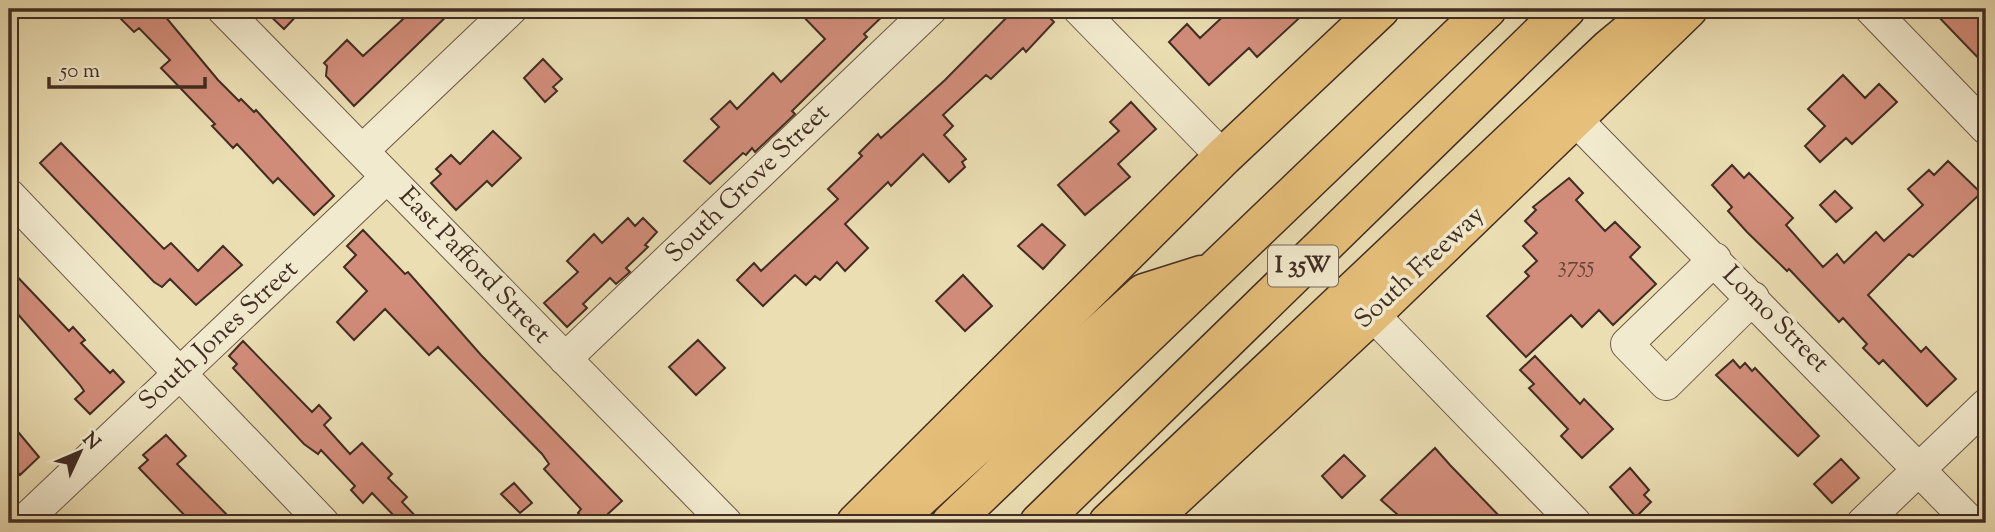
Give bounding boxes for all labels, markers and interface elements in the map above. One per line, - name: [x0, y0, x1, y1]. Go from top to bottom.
- scale bar: [49, 46, 205, 90]
- text: 50 m: [59, 57, 100, 87]
- street label: South Grove Street: [657, 95, 839, 273]
- street label: East Pafford Street: [389, 179, 559, 353]
- street label: South Freeway: [1347, 198, 1493, 338]
- road number: I 35W: [1268, 246, 1338, 286]
- house number: 3755: [1558, 250, 1595, 283]
- street label: South Jones Street: [131, 252, 307, 420]
- street label: Lomo Street: [1713, 258, 1837, 382]
- north arrow: [46, 416, 116, 486]
- text: N: [75, 427, 105, 457]

